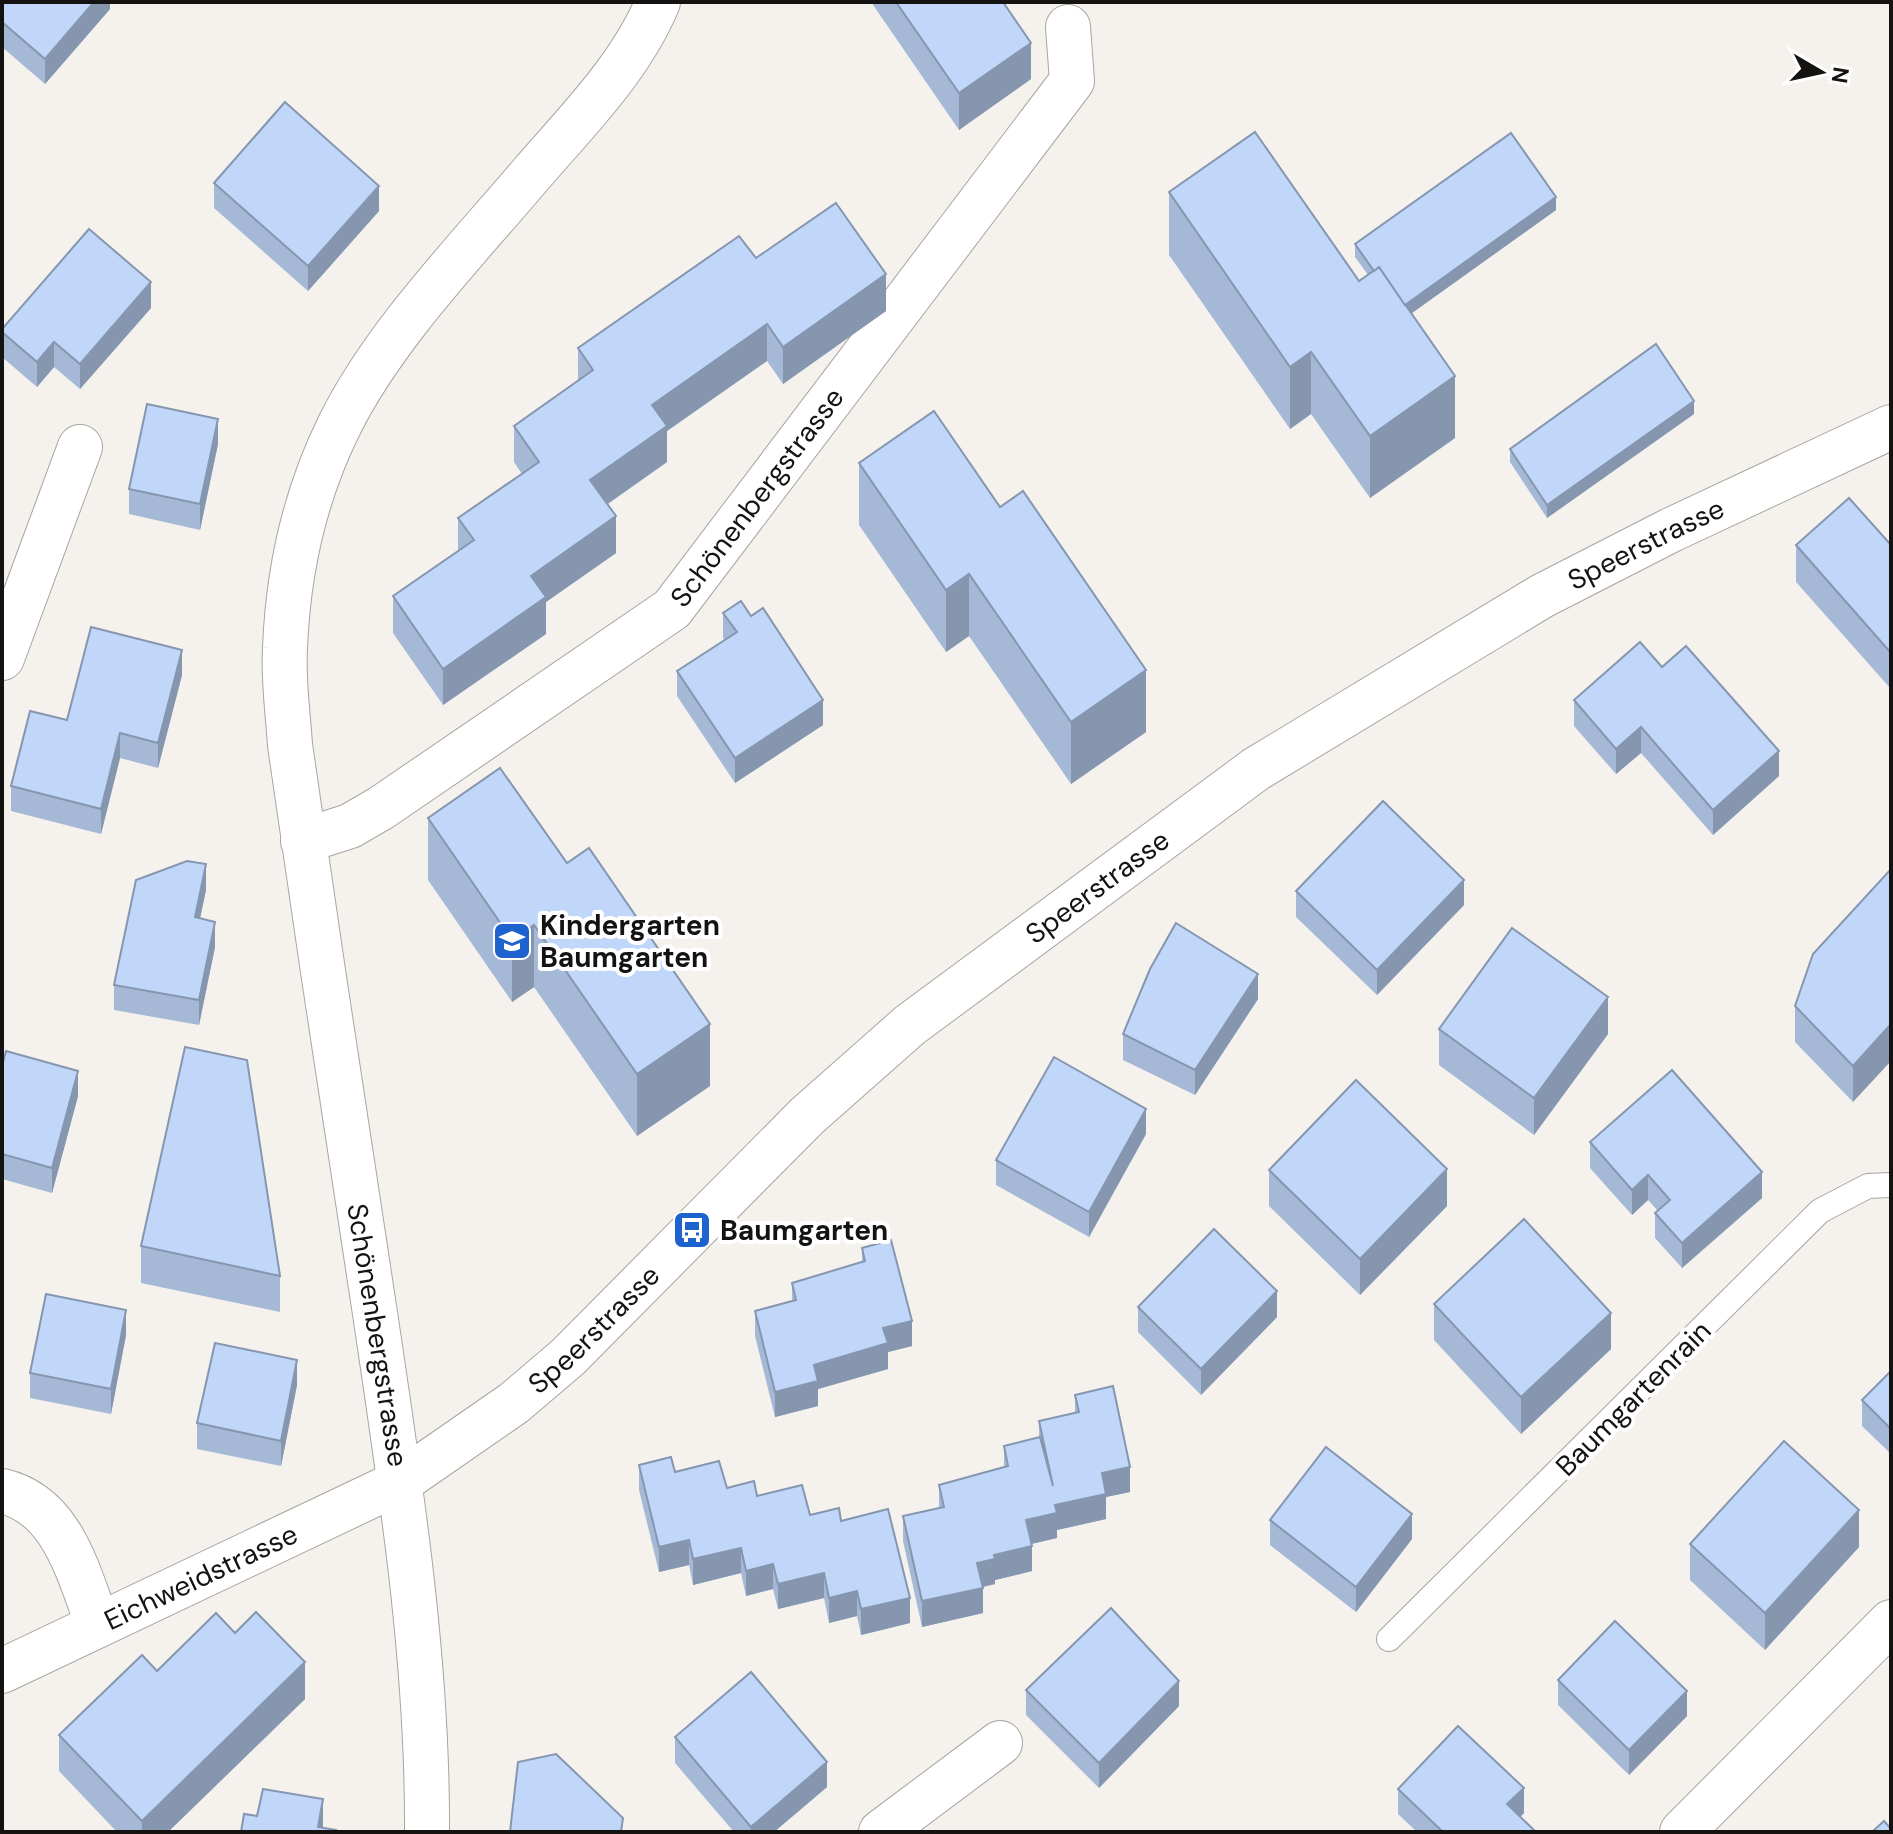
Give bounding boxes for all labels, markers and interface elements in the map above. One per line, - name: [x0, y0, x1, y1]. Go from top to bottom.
- north arrow: [1781, 32, 1861, 112]
- text: N: [1825, 65, 1856, 85]
- street label: Schönenbergstrasse: [662, 380, 852, 615]
- street label: Speerstrasse: [1562, 490, 1730, 599]
- street label: Speerstrasse: [1018, 821, 1177, 952]
- place label: Kindergarten Baumgarten: [540, 907, 720, 976]
- school or university icon: Kindergarten Baumgarten: [491, 920, 533, 962]
- street label: Schönenbergstrasse: [338, 1201, 417, 1469]
- bus stop icon: Baumgarten: [671, 1209, 713, 1251]
- place label: Baumgarten: [720, 1212, 888, 1249]
- street label: Speerstrasse: [520, 1257, 668, 1402]
- street label: Baumgartenrain: [1548, 1313, 1719, 1484]
- street label: Eichweidstrasse: [98, 1515, 304, 1639]

